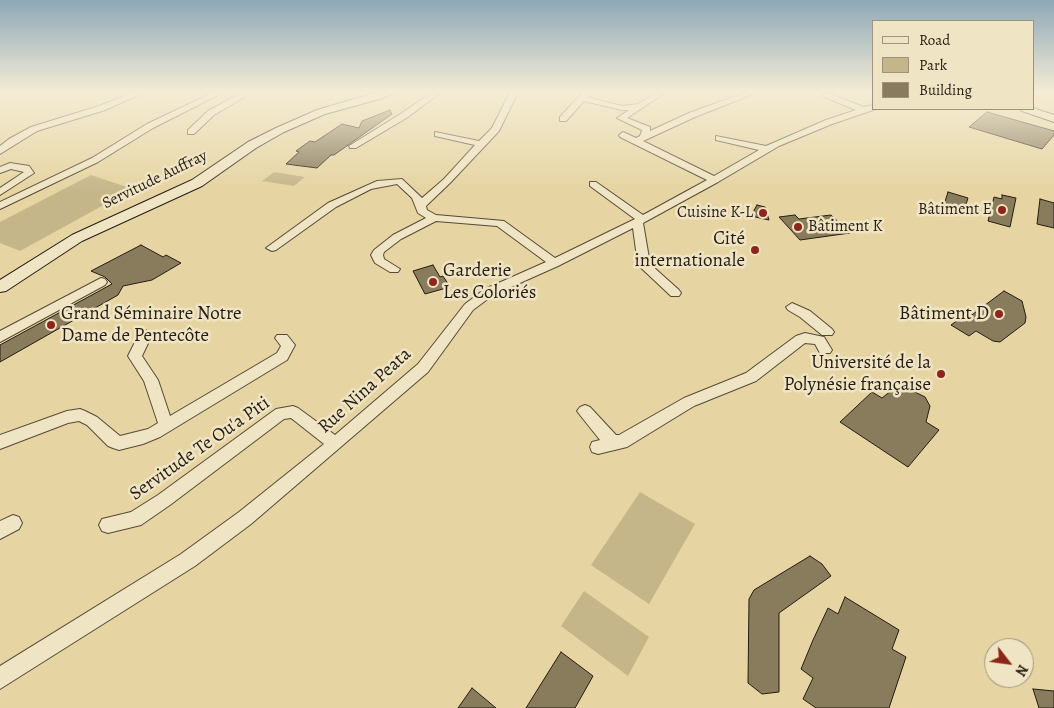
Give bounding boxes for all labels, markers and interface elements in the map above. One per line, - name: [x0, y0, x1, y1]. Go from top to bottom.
- legend: [872, 20, 1034, 110]
- text: Road: [919, 30, 950, 50]
- text: Park: [919, 55, 947, 75]
- text: Building: [919, 80, 972, 100]
- street label: Servitude Auffray: [99, 146, 211, 214]
- place label: Bâtiment E: [918, 200, 992, 220]
- place label: Cuisine K-L: [677, 203, 753, 223]
- marker: Bâtiment E: [996, 204, 1008, 216]
- marker: Cuisine K-L: [757, 207, 769, 219]
- place label: Bâtiment K: [808, 217, 883, 237]
- marker: Bâtiment K: [792, 221, 804, 233]
- place label: Cité internationale: [634, 228, 745, 272]
- marker: Cité internationale: [749, 244, 761, 256]
- place label: Garderie Les Coloriés: [443, 260, 536, 304]
- marker: Garderie Les Coloriés: [427, 276, 439, 288]
- place label: Grand Séminaire Notre Dame de Pentecôte: [61, 303, 242, 347]
- place label: Bâtiment D: [899, 303, 989, 325]
- marker: Bâtiment D: [993, 308, 1005, 320]
- marker: Grand Séminaire Notre Dame de Pentecôte: [45, 319, 57, 331]
- street label: Rue Nina Peata: [314, 343, 416, 439]
- place label: Université de la Polynésie française: [784, 352, 931, 396]
- marker: Université de la Polynésie française: [935, 368, 947, 380]
- street label: Servitude Te Ou'a Piti: [126, 392, 274, 506]
- north arrow: [984, 638, 1034, 688]
- text: N: [1011, 661, 1032, 679]

